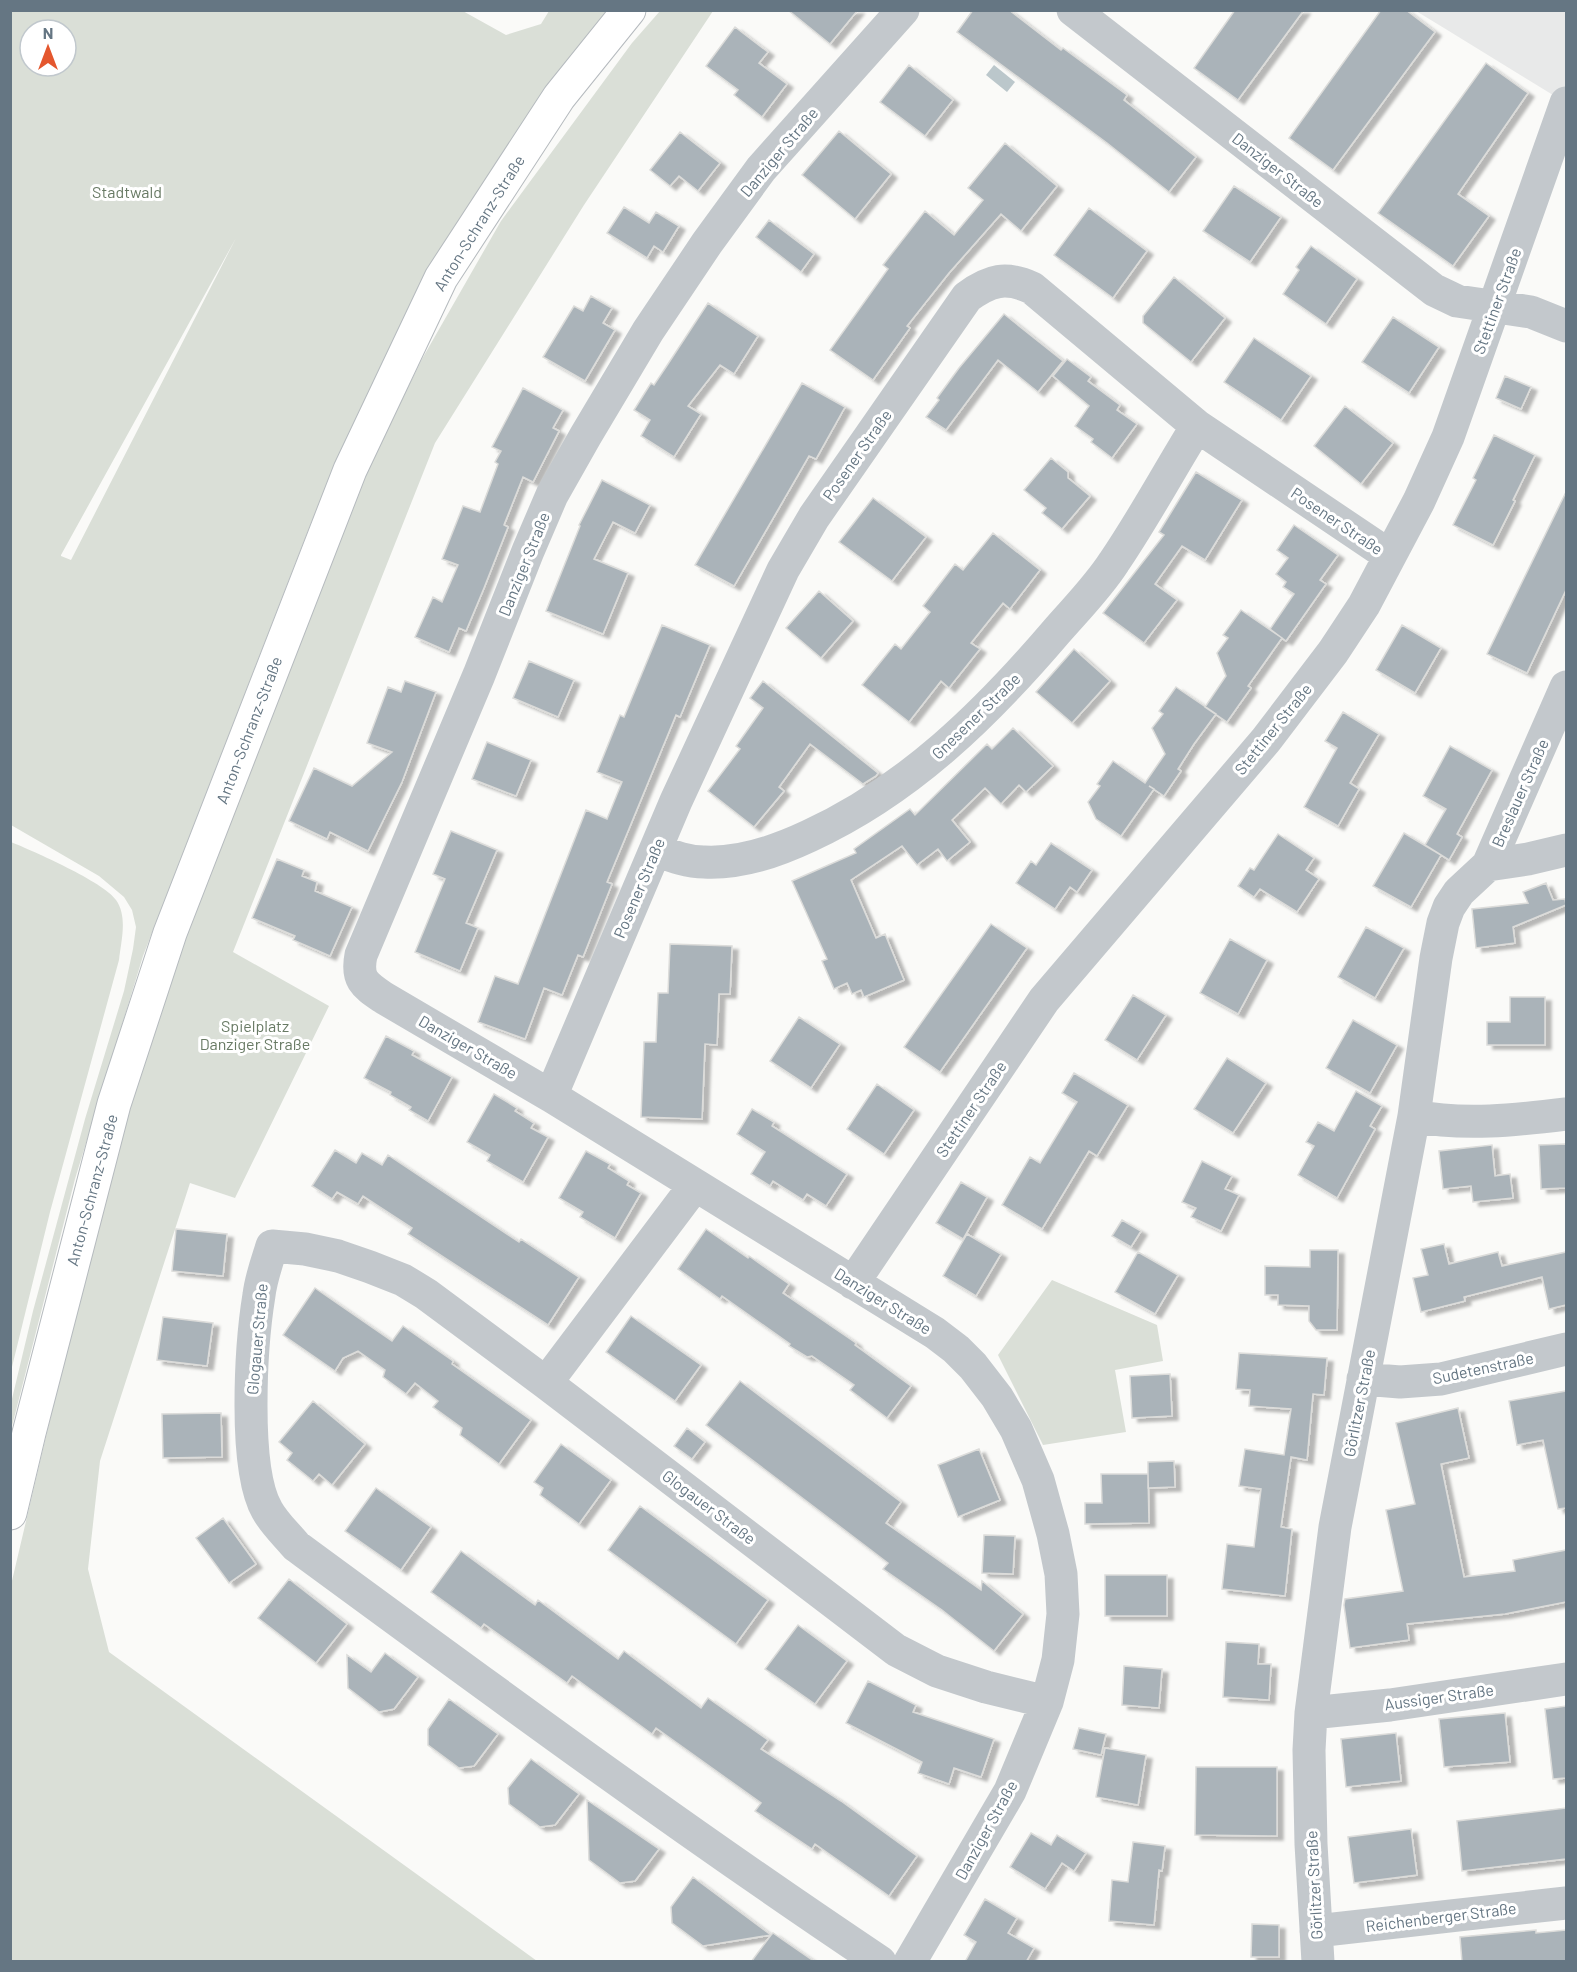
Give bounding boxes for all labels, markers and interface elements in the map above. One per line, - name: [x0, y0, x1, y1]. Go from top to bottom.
- north arrow: [18, 18, 78, 78]
- text: N: [43, 23, 53, 42]
- street label: Danziger Straße: [736, 103, 821, 200]
- street label: Danziger Straße: [1229, 128, 1328, 211]
- street label: Anton-Schranz-Straße: [429, 151, 528, 294]
- park label: Stadtwald: [92, 182, 162, 201]
- street label: Stettiner Straße: [1468, 245, 1525, 357]
- street label: Posener Straße: [818, 406, 895, 504]
- street label: Posener Straße: [1288, 483, 1387, 558]
- street label: Danziger Straße: [494, 509, 553, 619]
- street label: Anton-Schranz-Straße: [212, 653, 285, 806]
- street label: Gnesener Straße: [927, 669, 1024, 763]
- street label: Stettiner Straße: [1230, 679, 1315, 778]
- street label: Breslauer Straße: [1487, 736, 1552, 850]
- street label: Posener Straße: [609, 835, 668, 941]
- street label: Danziger Straße: [416, 1011, 521, 1082]
- park label: Spielplatz Danziger Straße: [200, 1016, 310, 1053]
- street label: Stettiner Straße: [931, 1057, 1010, 1160]
- street label: Anton-Schranz-Straße: [62, 1112, 121, 1268]
- street label: Danziger Straße: [831, 1263, 935, 1338]
- street label: Glogauer Straße: [242, 1283, 271, 1395]
- street label: Görlitzer Straße: [1339, 1348, 1378, 1458]
- street label: Sudetenstraße: [1431, 1348, 1535, 1387]
- street label: Glogauer Straße: [659, 1465, 760, 1548]
- street label: Aussiger Straße: [1383, 1679, 1495, 1714]
- street label: Danziger Straße: [950, 1777, 1021, 1883]
- street label: Görlitzer Straße: [1301, 1830, 1326, 1940]
- street label: Reichenberger Straße: [1364, 1898, 1517, 1935]

